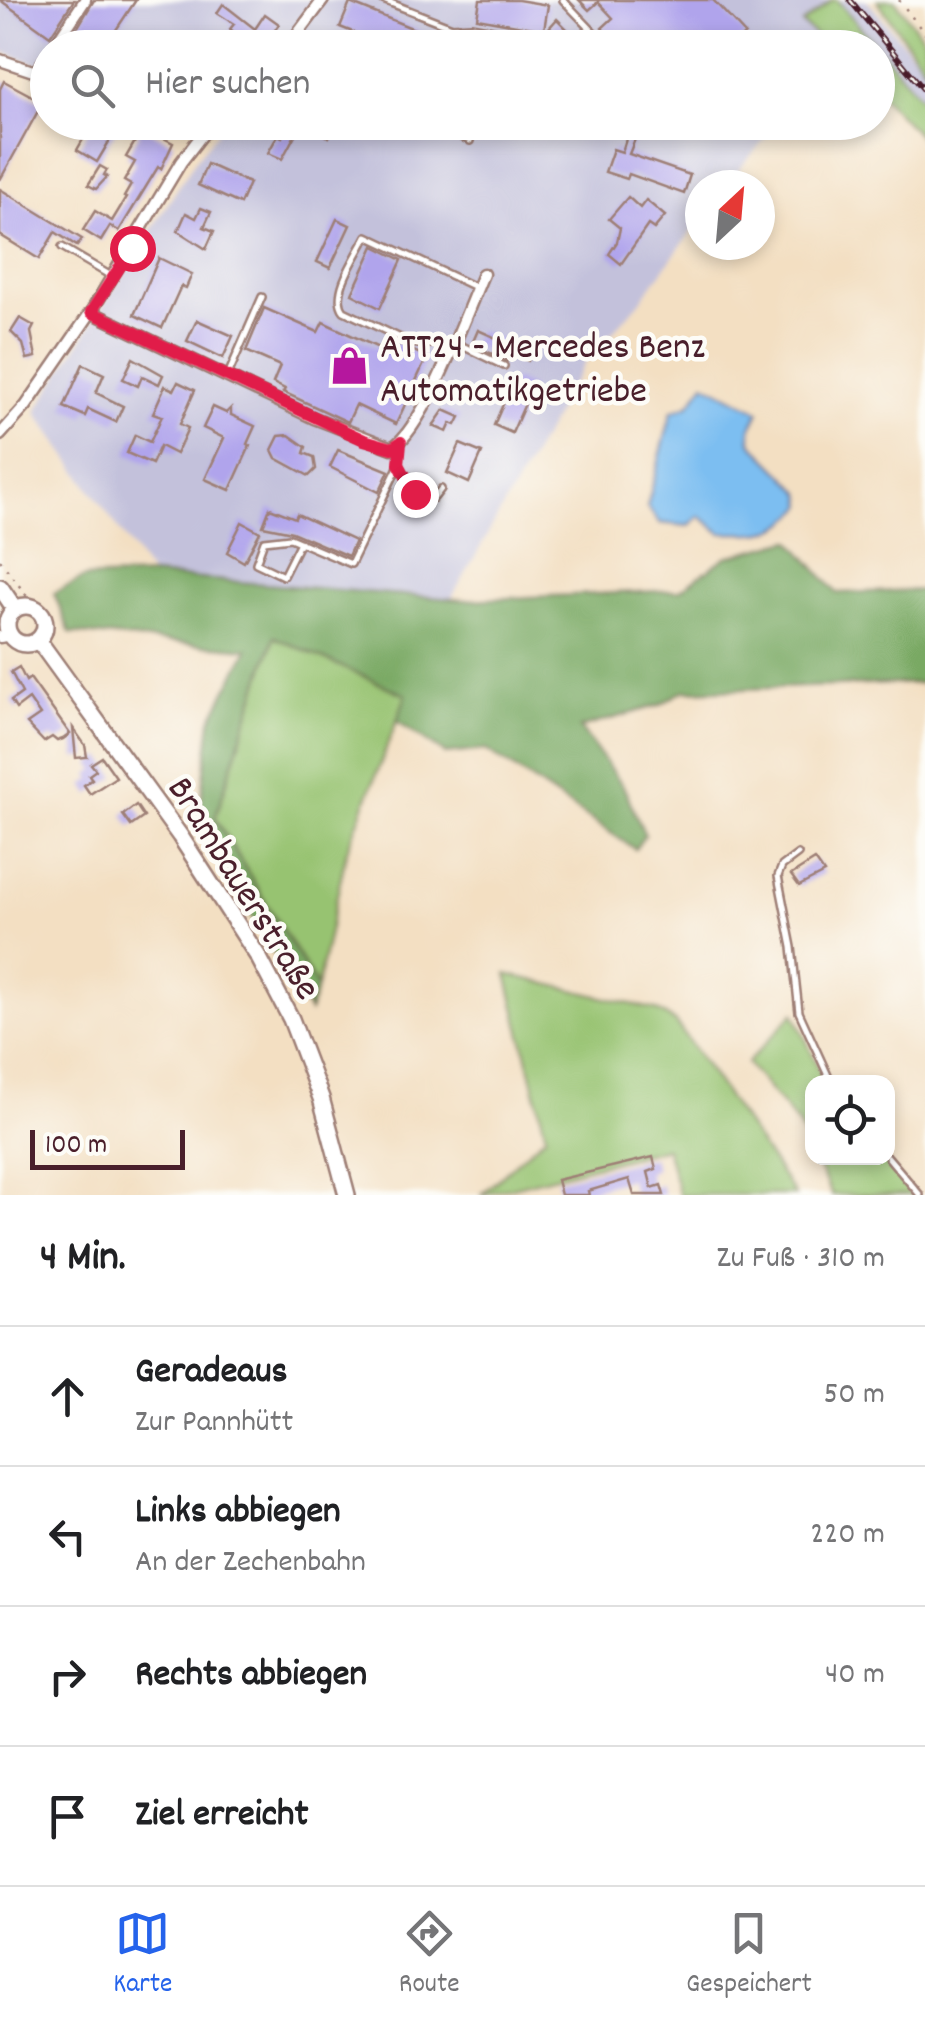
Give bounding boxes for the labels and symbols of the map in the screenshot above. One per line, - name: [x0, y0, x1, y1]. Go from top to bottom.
- north arrow: [685, 170, 775, 260]
- route start: [110, 226, 156, 272]
- place label: ATT24 - Mercedes Benz Automatikgetriebe: [380, 322, 705, 421]
- shop icon: ATT24 - Mercedes Benz Automatikgetriebe: [329, 345, 371, 387]
- route end: [393, 472, 439, 518]
- street label: Brambauerstraße: [151, 768, 332, 1012]
- scale bar: [30, 1125, 185, 1170]

